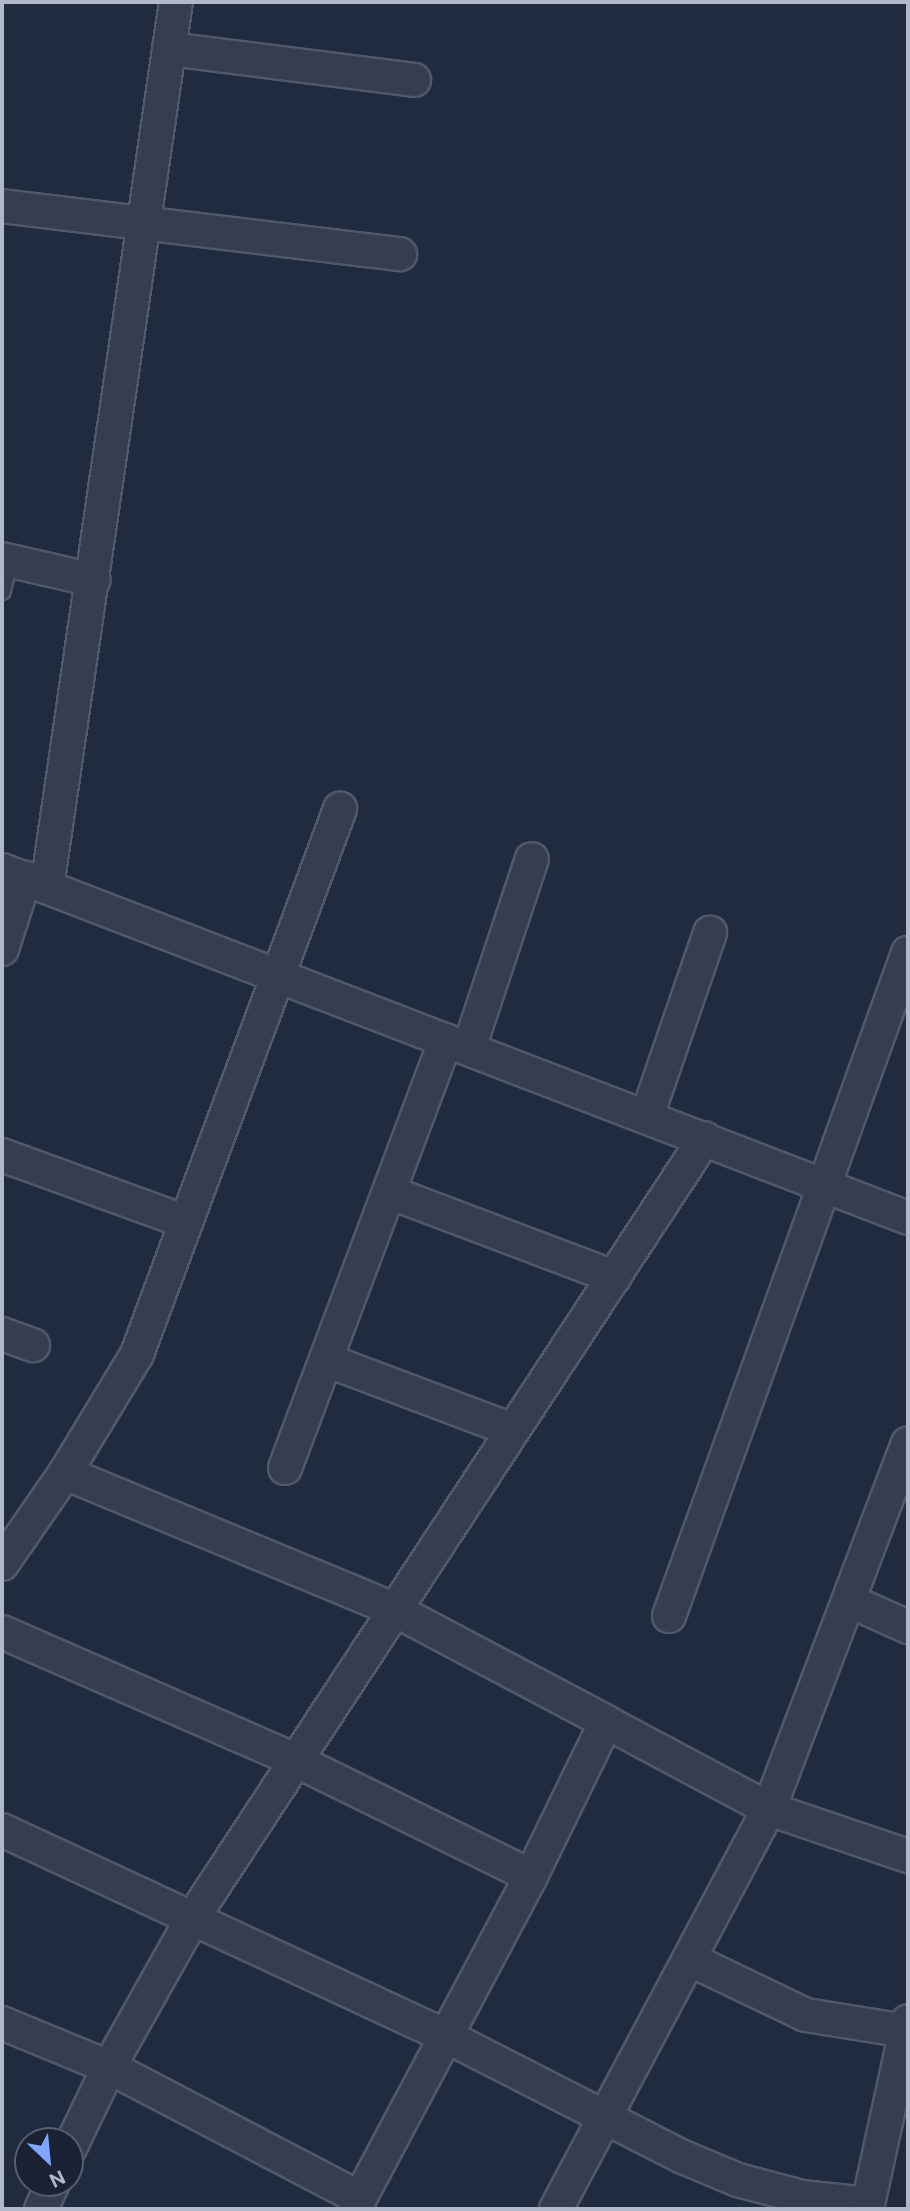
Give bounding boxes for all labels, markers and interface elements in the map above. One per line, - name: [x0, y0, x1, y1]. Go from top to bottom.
- north arrow: [14, 2127, 84, 2197]
- text: N: [46, 2166, 69, 2192]

